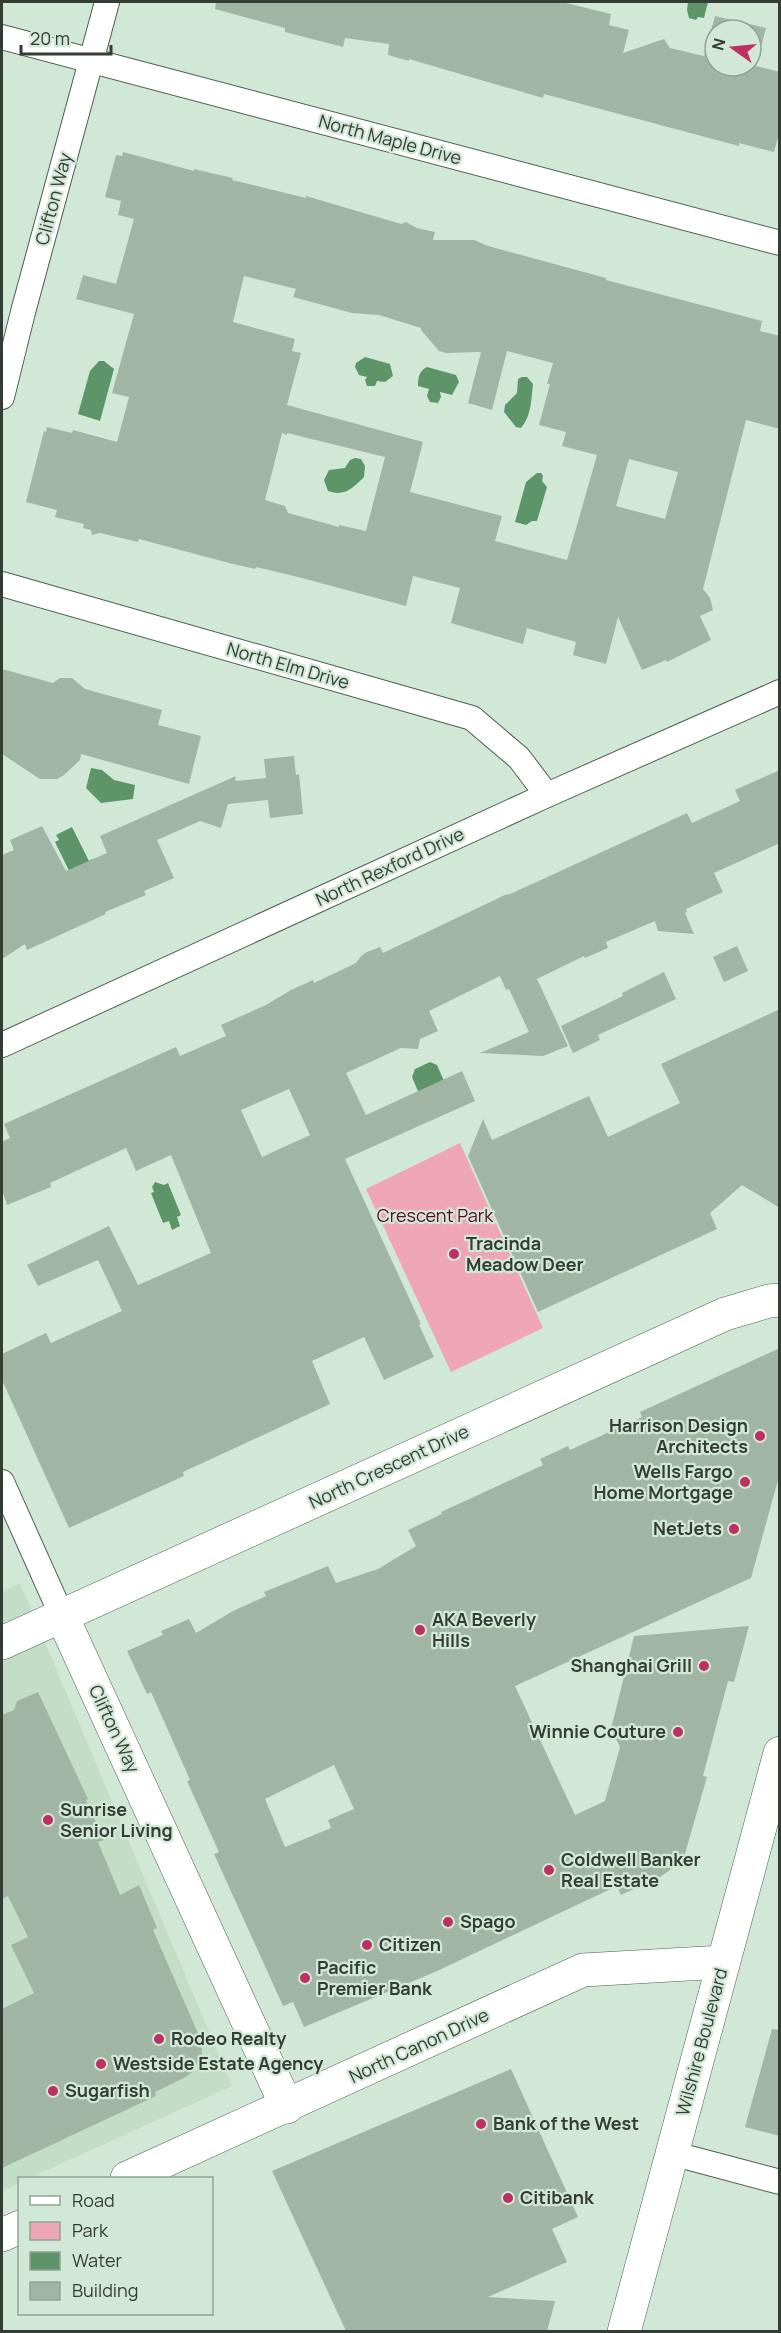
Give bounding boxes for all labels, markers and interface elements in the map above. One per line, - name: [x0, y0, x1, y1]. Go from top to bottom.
- scale bar: [21, 18, 111, 56]
- north arrow: [703, 18, 763, 78]
- text: 20 m: [30, 26, 70, 50]
- text: N: [706, 36, 731, 53]
- street label: North Maple Drive: [316, 108, 464, 170]
- street label: Clifton Way: [29, 150, 77, 247]
- street label: North Elm Drive: [224, 636, 352, 694]
- street label: North Rexford Drive: [311, 821, 468, 911]
- park label: Crescent Park: [377, 1203, 494, 1227]
- place label: Tracinda Meadow Deer: [466, 1231, 584, 1276]
- marker: Tracinda Meadow Deer: [447, 1247, 461, 1261]
- place label: Harrison Design Architects: [609, 1413, 748, 1458]
- street label: North Crescent Drive: [305, 1419, 472, 1514]
- marker: Harrison Design Architects: [753, 1429, 767, 1443]
- place label: Wells Fargo Home Mortgage: [594, 1459, 733, 1504]
- marker: Wells Fargo Home Mortgage: [738, 1475, 752, 1489]
- place label: NetJets: [653, 1516, 722, 1540]
- marker: NetJets: [727, 1522, 741, 1536]
- place label: AKA Beverly Hills: [432, 1607, 536, 1652]
- marker: AKA Beverly Hills: [413, 1623, 427, 1637]
- place label: Shanghai Grill: [570, 1653, 692, 1677]
- marker: Shanghai Grill: [697, 1659, 711, 1673]
- street label: Clifton Way: [84, 1681, 146, 1777]
- place label: Winnie Couture: [529, 1719, 666, 1743]
- marker: Winnie Couture: [671, 1725, 685, 1739]
- place label: Sunrise Senior Living: [60, 1797, 173, 1842]
- marker: Sunrise Senior Living: [41, 1813, 55, 1827]
- place label: Coldwell Banker Real Estate: [561, 1847, 701, 1892]
- marker: Coldwell Banker Real Estate: [542, 1863, 556, 1877]
- place label: Spago: [460, 1909, 516, 1933]
- marker: Spago: [441, 1915, 455, 1929]
- place label: Citizen: [379, 1932, 441, 1956]
- marker: Citizen: [360, 1938, 374, 1952]
- place label: Pacific Premier Bank: [317, 1955, 433, 2000]
- street label: Wilshire Boulevard: [670, 1965, 732, 2118]
- marker: Pacific Premier Bank: [298, 1971, 312, 1985]
- street label: North Canon Drive: [345, 2002, 492, 2088]
- place label: Rodeo Realty: [171, 2026, 286, 2050]
- marker: Rodeo Realty: [152, 2032, 166, 2046]
- place label: Westside Estate Agency: [113, 2051, 323, 2075]
- marker: Westside Estate Agency: [94, 2057, 108, 2071]
- place label: Sugarfish: [65, 2078, 150, 2102]
- marker: Sugarfish: [46, 2084, 60, 2098]
- place label: Bank of the West: [493, 2111, 639, 2135]
- marker: Bank of the West: [474, 2117, 488, 2131]
- legend: [18, 2177, 213, 2315]
- place label: Citibank: [520, 2185, 595, 2209]
- text: Road: [72, 2188, 115, 2212]
- marker: Citibank: [501, 2191, 515, 2205]
- text: Park: [72, 2218, 109, 2242]
- text: Water: [72, 2248, 122, 2272]
- text: Building: [72, 2278, 138, 2302]

